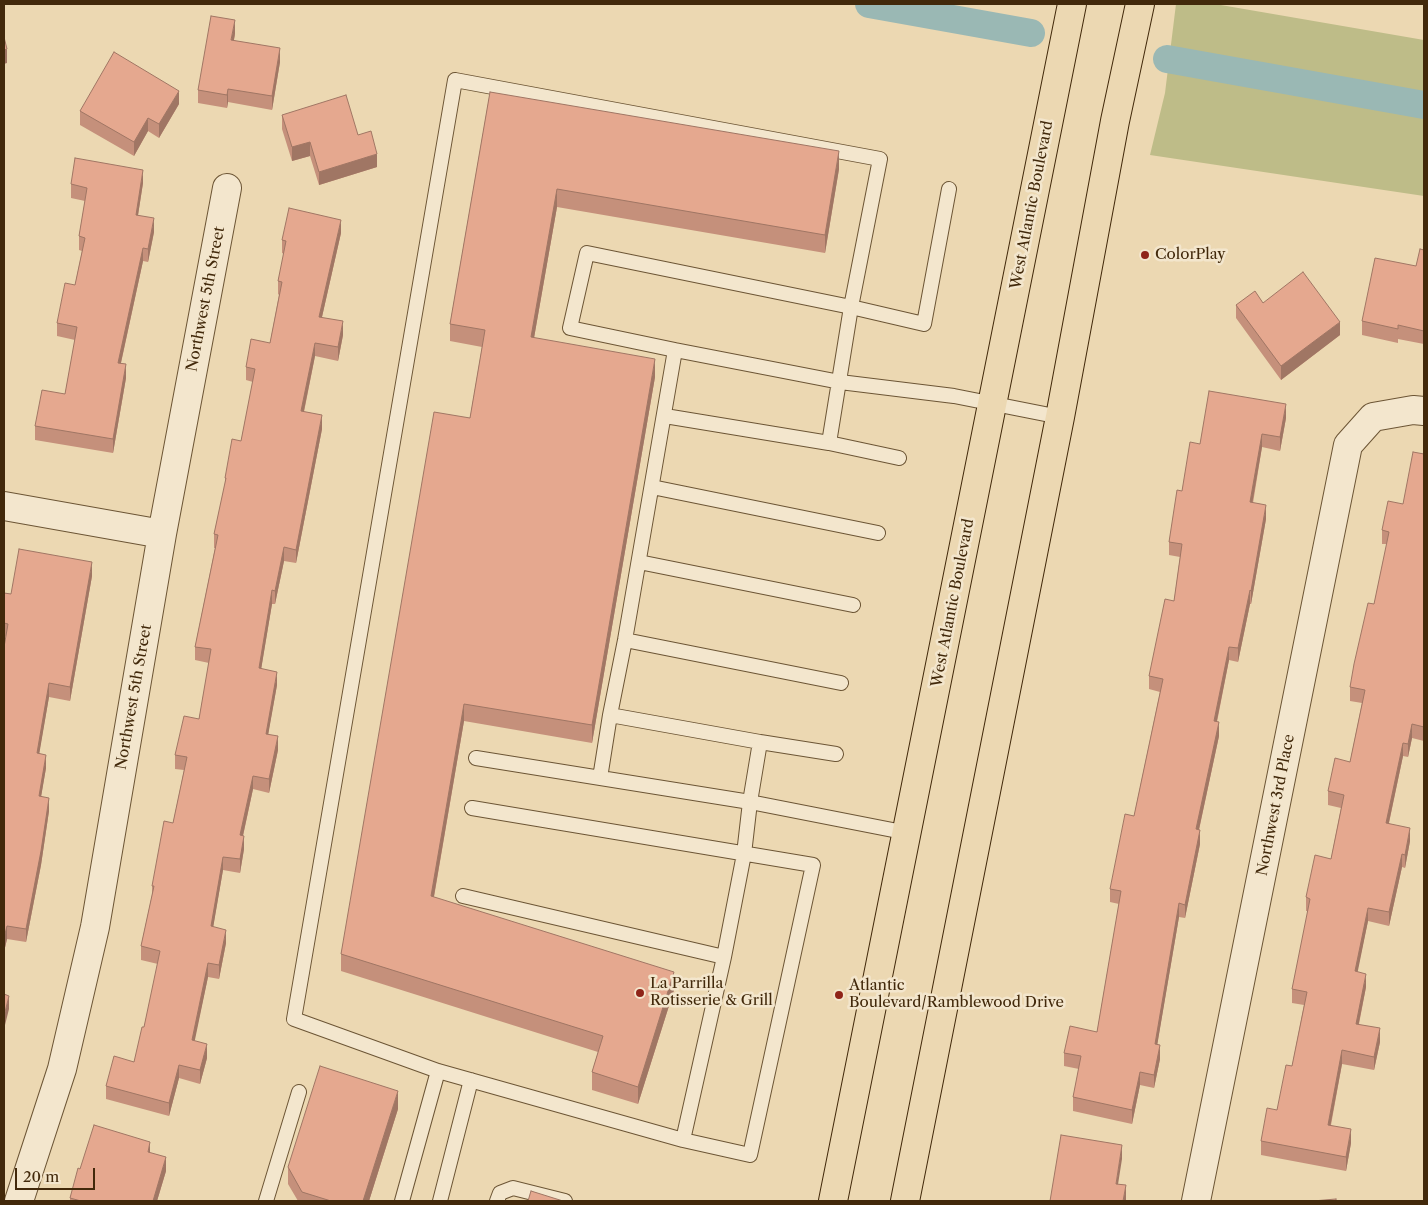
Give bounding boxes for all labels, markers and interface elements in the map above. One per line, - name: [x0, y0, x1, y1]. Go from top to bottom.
- street label: West Atlantic Boulevard: [1007, 119, 1057, 291]
- street label: Northwest 5th Street: [183, 225, 229, 373]
- place label: ColorPlay: [1155, 246, 1226, 264]
- marker: ColorPlay: [1139, 249, 1151, 261]
- street label: West Atlantic Boulevard: [928, 517, 978, 689]
- street label: Northwest 5th Street: [112, 623, 156, 771]
- street label: Northwest 3rd Place: [1253, 733, 1299, 877]
- place label: La Parrilla Rotisserie & Grill: [650, 975, 773, 1010]
- place label: Atlantic Boulevard/Ramblewood Drive: [849, 977, 1064, 1012]
- marker: La Parrilla Rotisserie & Grill: [634, 987, 646, 999]
- marker: Atlantic Boulevard/Ramblewood Drive: [833, 989, 845, 1001]
- scale bar: [18, 1158, 98, 1190]
- text: 20 m: [23, 1167, 59, 1186]

